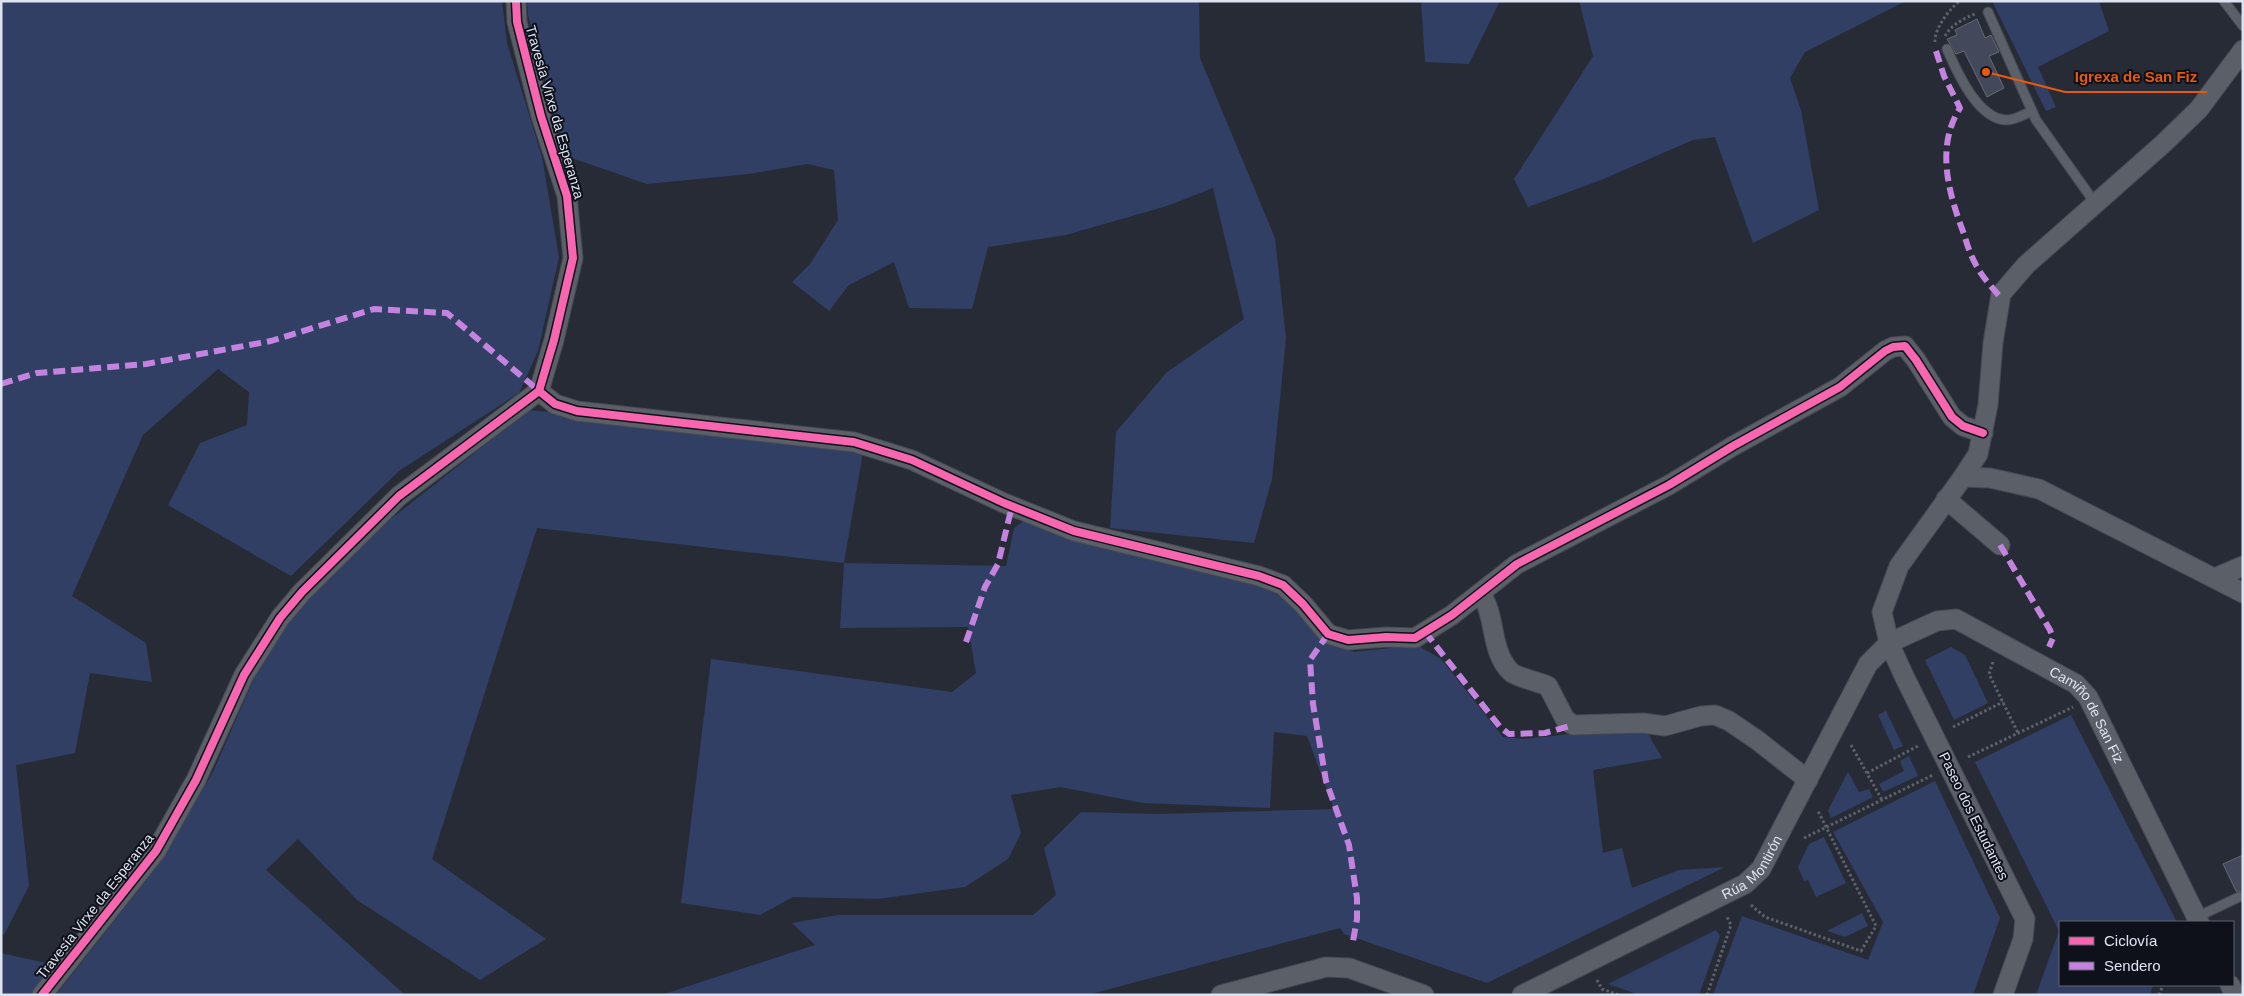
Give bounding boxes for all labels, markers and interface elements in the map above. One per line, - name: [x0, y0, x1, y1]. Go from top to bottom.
- street label: Travesía Virxe da Esperanza: [523, 23, 588, 201]
- callout: Igrexa de San Fiz: [2065, 62, 2207, 92]
- text: Igrexa de San Fiz: [2075, 68, 2197, 85]
- street label: Camiño de San Fiz: [2047, 663, 2127, 766]
- street label: Paseo dos Estudantes: [1936, 750, 2012, 882]
- street label: Travesía Virxe da Esperanza: [33, 830, 157, 982]
- street label: Rúa Montirón: [1719, 832, 1785, 902]
- legend: [2059, 921, 2234, 986]
- text: Ciclovía: [2104, 932, 2158, 949]
- text: Sendero: [2104, 957, 2161, 974]

